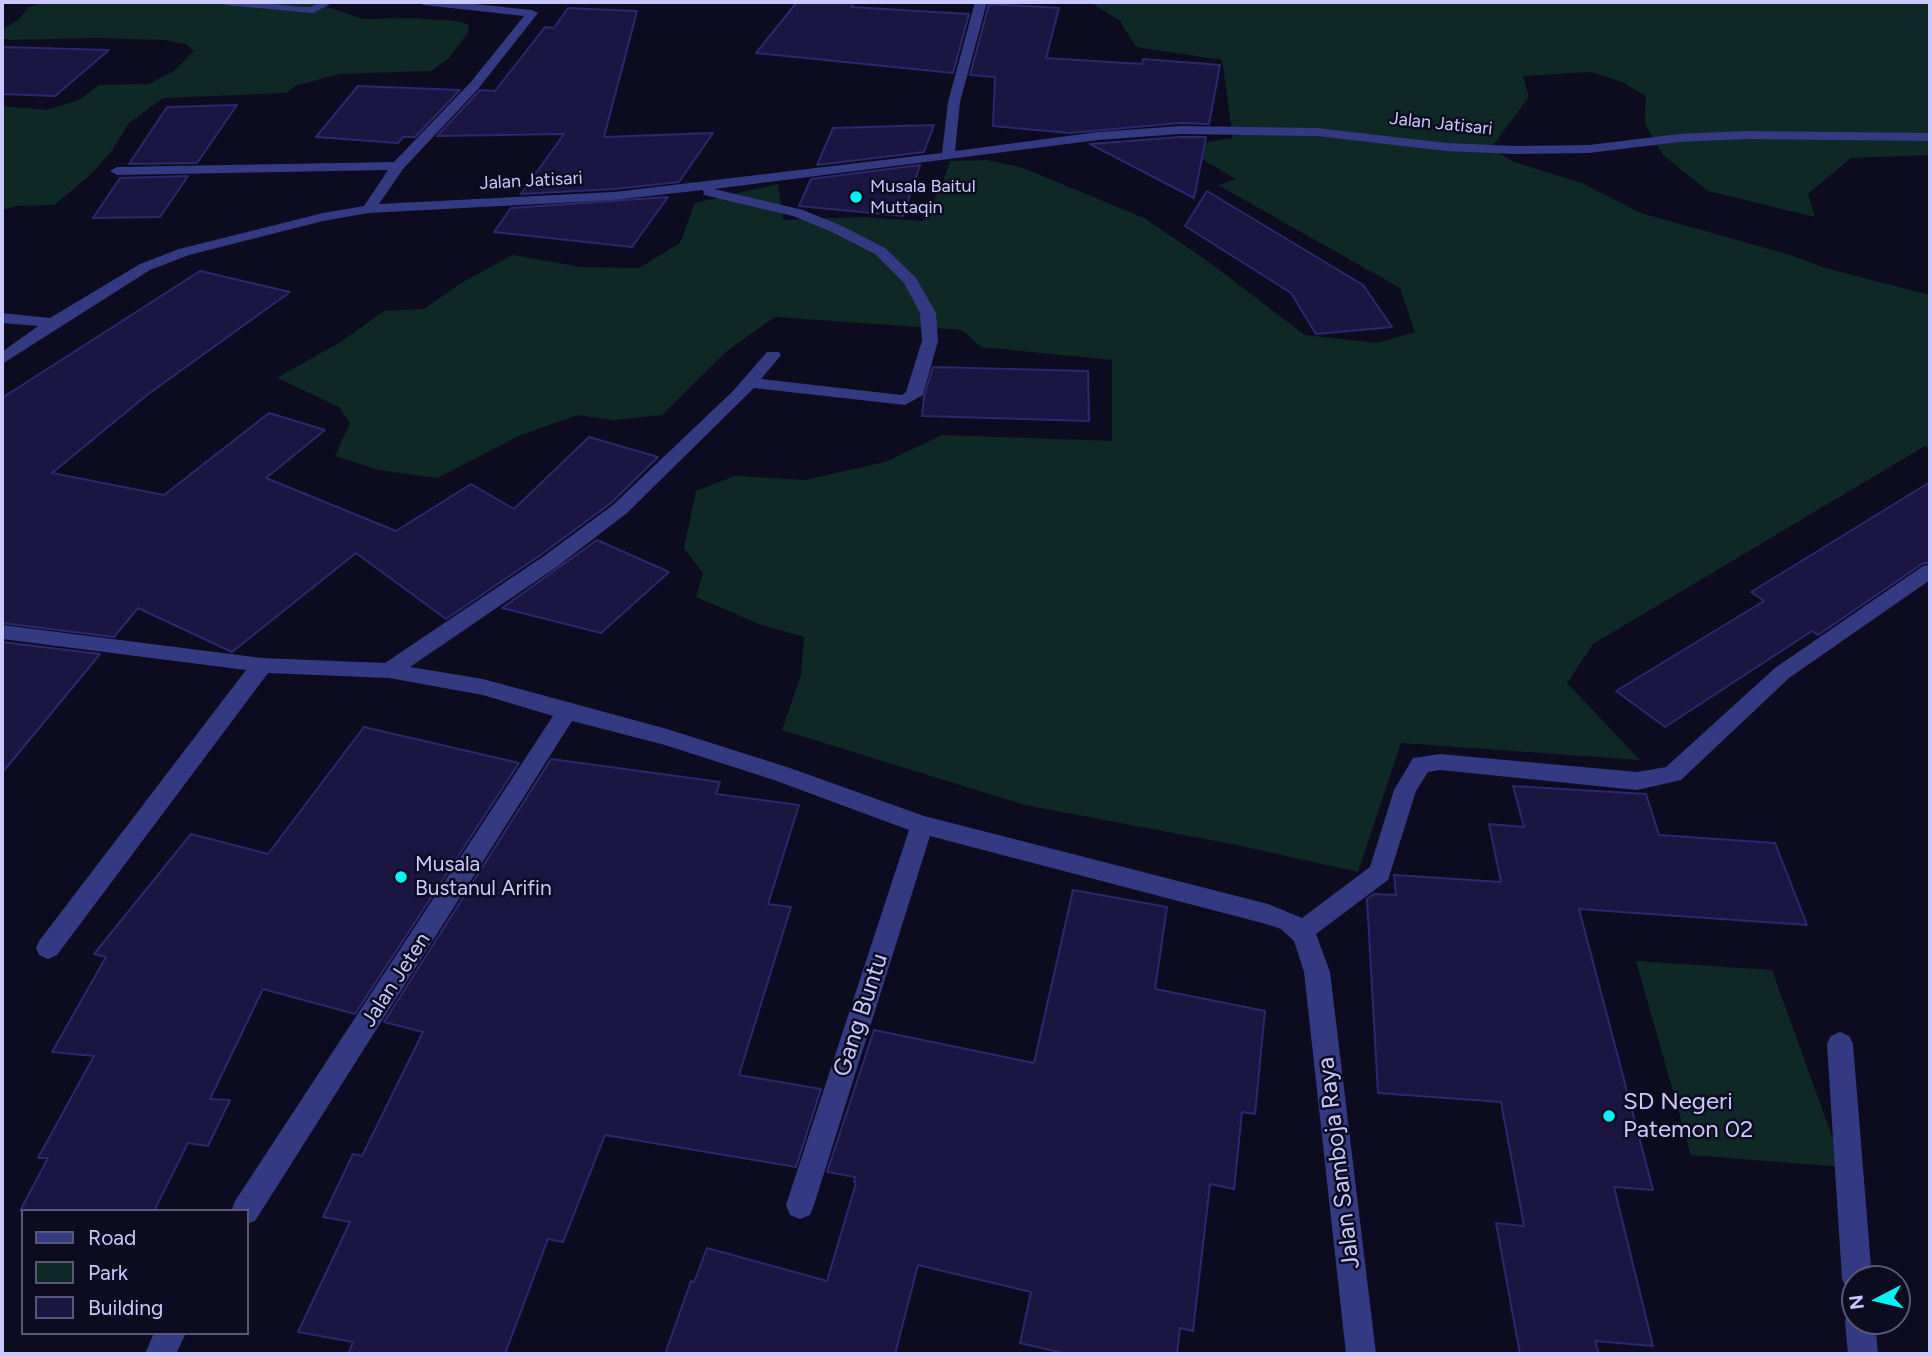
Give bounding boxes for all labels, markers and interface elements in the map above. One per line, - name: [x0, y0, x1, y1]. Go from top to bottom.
- street label: Jalan Jatisari: [1388, 108, 1494, 140]
- street label: Jalan Jatisari: [479, 168, 583, 194]
- place label: Musala Baitul Muttaqin: [870, 176, 976, 218]
- marker: Musala Baitul Muttaqin: [848, 189, 864, 205]
- place label: Musala Bustanul Arifin: [415, 852, 552, 902]
- marker: Musala Bustanul Arifin: [393, 869, 409, 885]
- street label: Jalan Jeten: [356, 928, 436, 1032]
- street label: Gang Buntu: [828, 950, 894, 1080]
- street label: Jalan Samboja Raya: [1312, 1055, 1366, 1271]
- place label: SD Negeri Patemon 02: [1623, 1088, 1753, 1144]
- marker: SD Negeri Patemon 02: [1601, 1108, 1617, 1124]
- legend: [21, 1209, 248, 1335]
- text: Road: [88, 1225, 136, 1250]
- text: Park: [88, 1260, 128, 1285]
- north arrow: [1841, 1265, 1911, 1335]
- text: N: [1844, 1294, 1869, 1311]
- text: Building: [88, 1295, 163, 1320]

